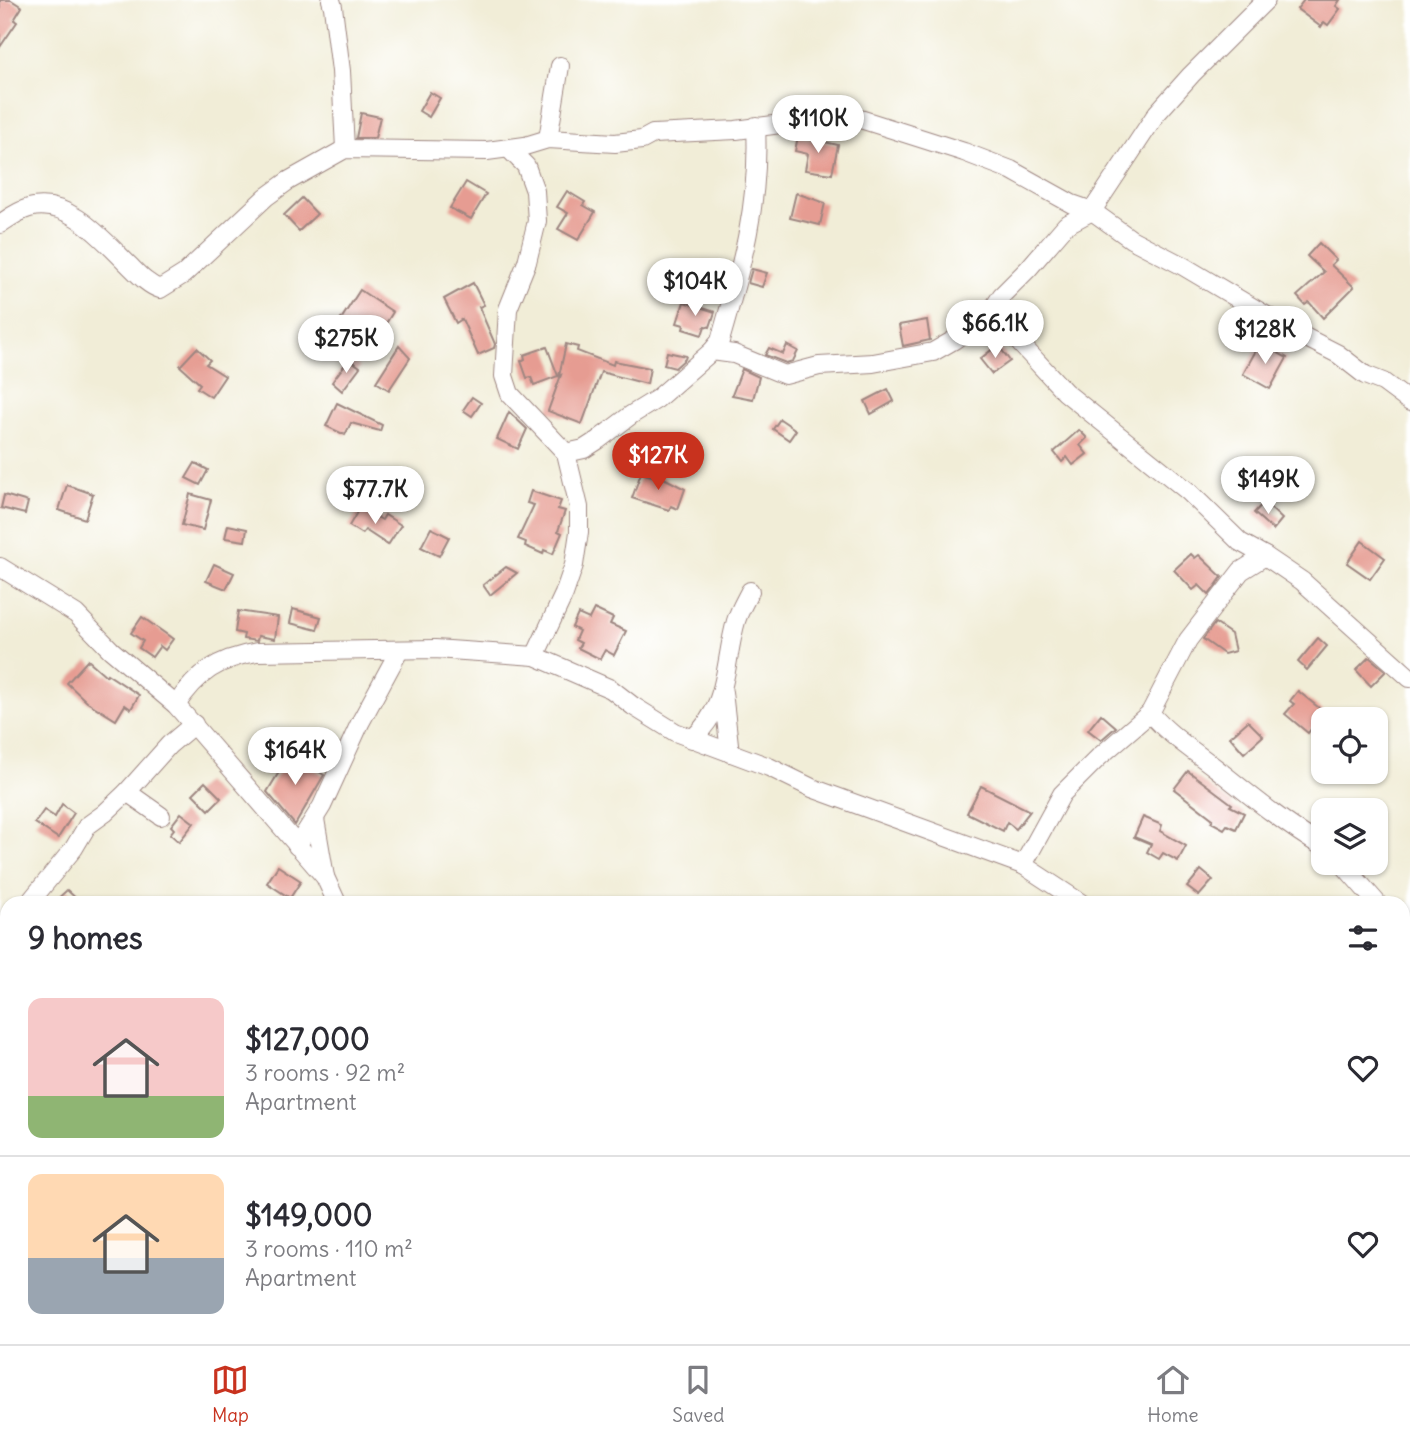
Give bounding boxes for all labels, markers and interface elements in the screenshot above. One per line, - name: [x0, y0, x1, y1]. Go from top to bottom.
- pin: $110K: [769, 96, 867, 155]
- text: $110K: [788, 103, 848, 132]
- pin: $104K: [646, 258, 744, 318]
- text: $104K: [663, 266, 727, 295]
- pin: $66.1K: [938, 300, 1052, 360]
- pin: $128K: [1216, 306, 1314, 366]
- text: $66.1K: [962, 308, 1028, 337]
- text: $128K: [1234, 314, 1296, 343]
- pin: $275K: [297, 316, 395, 375]
- text: $275K: [314, 323, 378, 352]
- pin: $127K: [609, 433, 707, 492]
- text: $127K: [628, 440, 688, 469]
- pin: $149K: [1219, 456, 1317, 516]
- text: $149K: [1237, 464, 1299, 493]
- pin: $77.7K: [318, 466, 432, 526]
- text: $77.7K: [342, 474, 408, 503]
- map controls: [1311, 707, 1388, 875]
- button: locate: [1311, 707, 1388, 784]
- pin: $164K: [246, 728, 344, 787]
- text: $164K: [264, 735, 326, 764]
- button: layers: [1311, 798, 1388, 875]
- text: 9 homes: [28, 919, 143, 957]
- icon: filters: [1344, 919, 1382, 957]
- text: $127,000: [245, 1020, 370, 1058]
- icon: home: [84, 1026, 168, 1110]
- icon: heart: [1344, 1049, 1382, 1087]
- text: 3 rooms · 92 m²: [245, 1058, 405, 1087]
- text: Apartment: [245, 1087, 357, 1116]
- text: $149,000: [245, 1196, 373, 1234]
- icon: home: [84, 1202, 168, 1286]
- icon: heart: [1344, 1225, 1382, 1263]
- text: 3 rooms · 110 m²: [245, 1234, 413, 1263]
- text: Apartment: [245, 1263, 357, 1292]
- tab: Map: [211, 1361, 249, 1427]
- tab: Saved: [672, 1361, 724, 1427]
- tab: Home: [1147, 1361, 1199, 1427]

